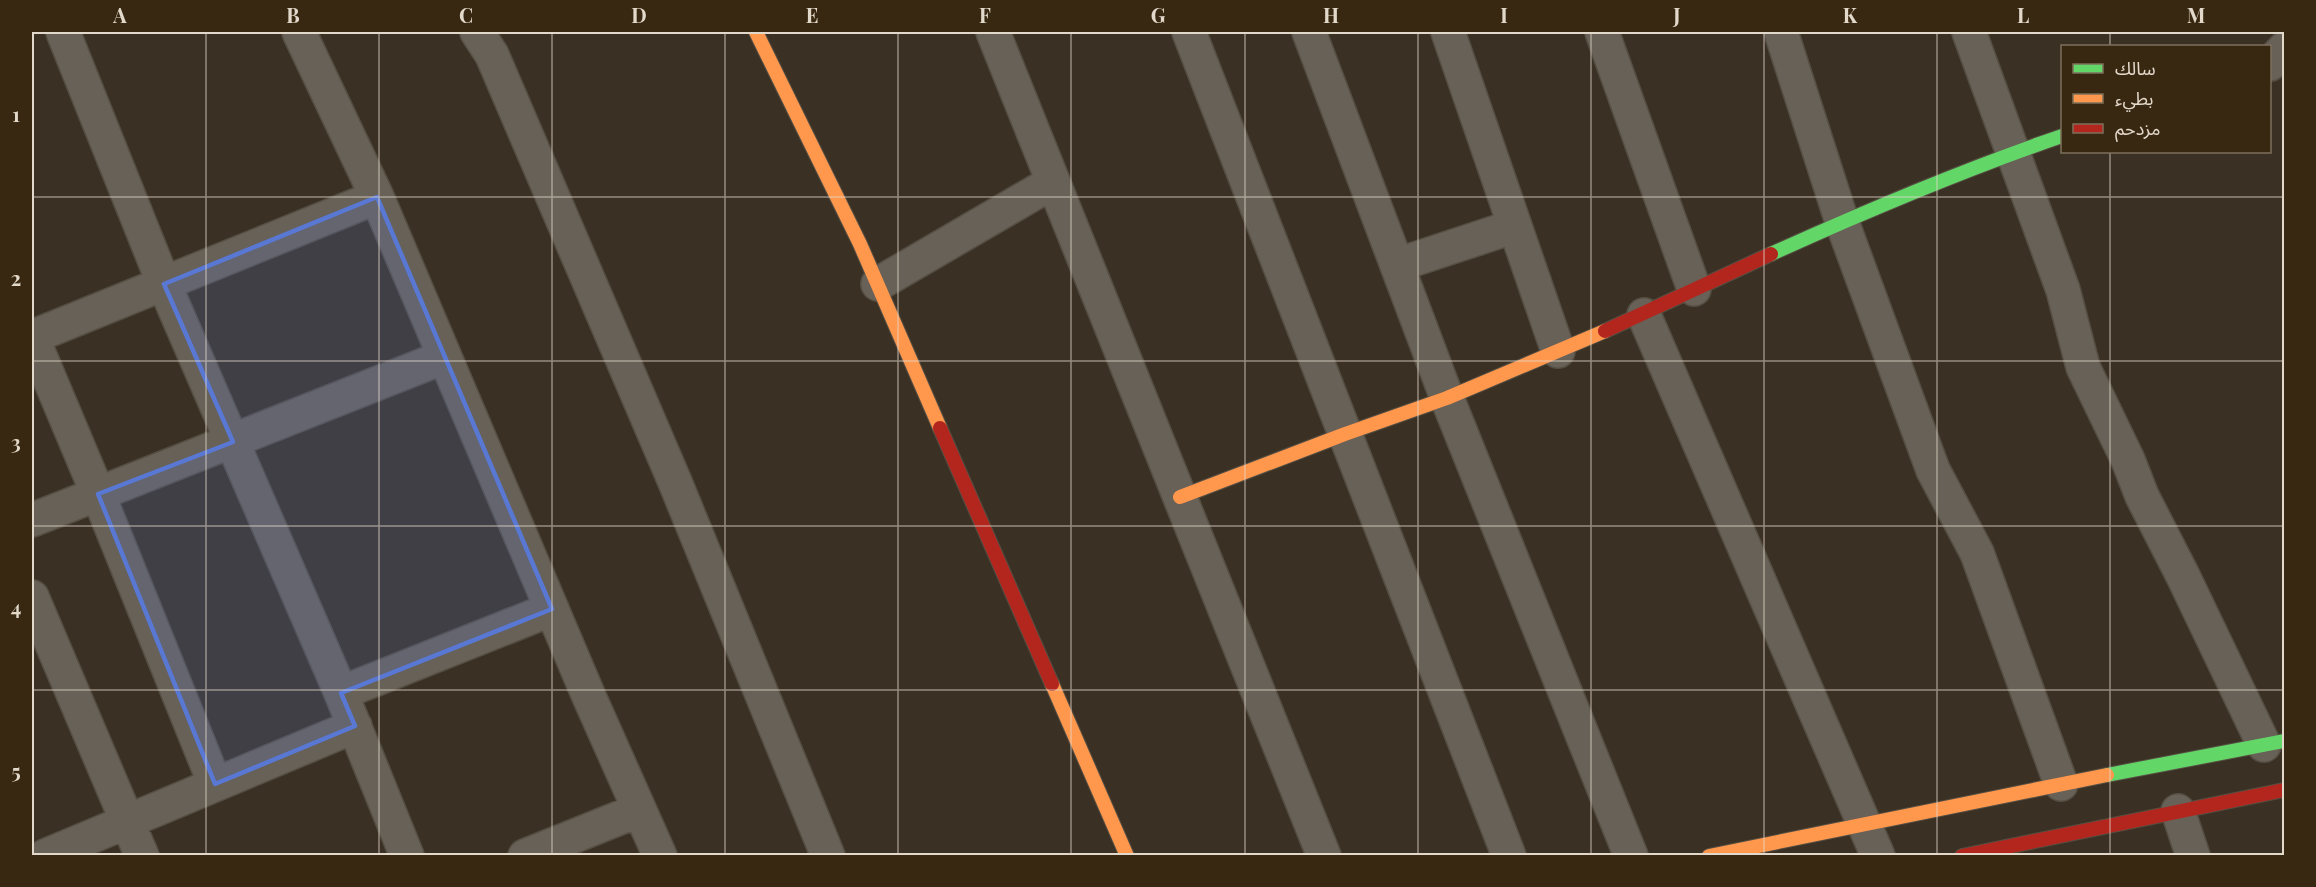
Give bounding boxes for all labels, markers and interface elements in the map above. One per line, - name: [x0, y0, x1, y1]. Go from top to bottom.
- text: A: [112, 1, 127, 28]
- text: B: [286, 1, 300, 28]
- text: C: [459, 1, 473, 28]
- text: D: [631, 1, 647, 28]
- text: E: [806, 1, 818, 28]
- text: F: [979, 1, 991, 28]
- text: G: [1151, 1, 1166, 28]
- text: H: [1323, 1, 1339, 28]
- text: I: [1500, 1, 1508, 28]
- text: J: [1672, 1, 1681, 28]
- text: K: [1843, 1, 1858, 28]
- text: L: [2017, 1, 2029, 28]
- text: M: [2187, 1, 2205, 28]
- legend: [2061, 45, 2271, 153]
- text: سالك: [2115, 56, 2156, 80]
- text: بطيء: [2115, 86, 2153, 112]
- text: 1: [12, 100, 20, 127]
- text: مزدحم: [2115, 116, 2160, 142]
- text: 2: [11, 264, 21, 291]
- text: 3: [11, 428, 21, 455]
- text: 4: [11, 593, 21, 620]
- text: 5: [11, 757, 21, 784]

